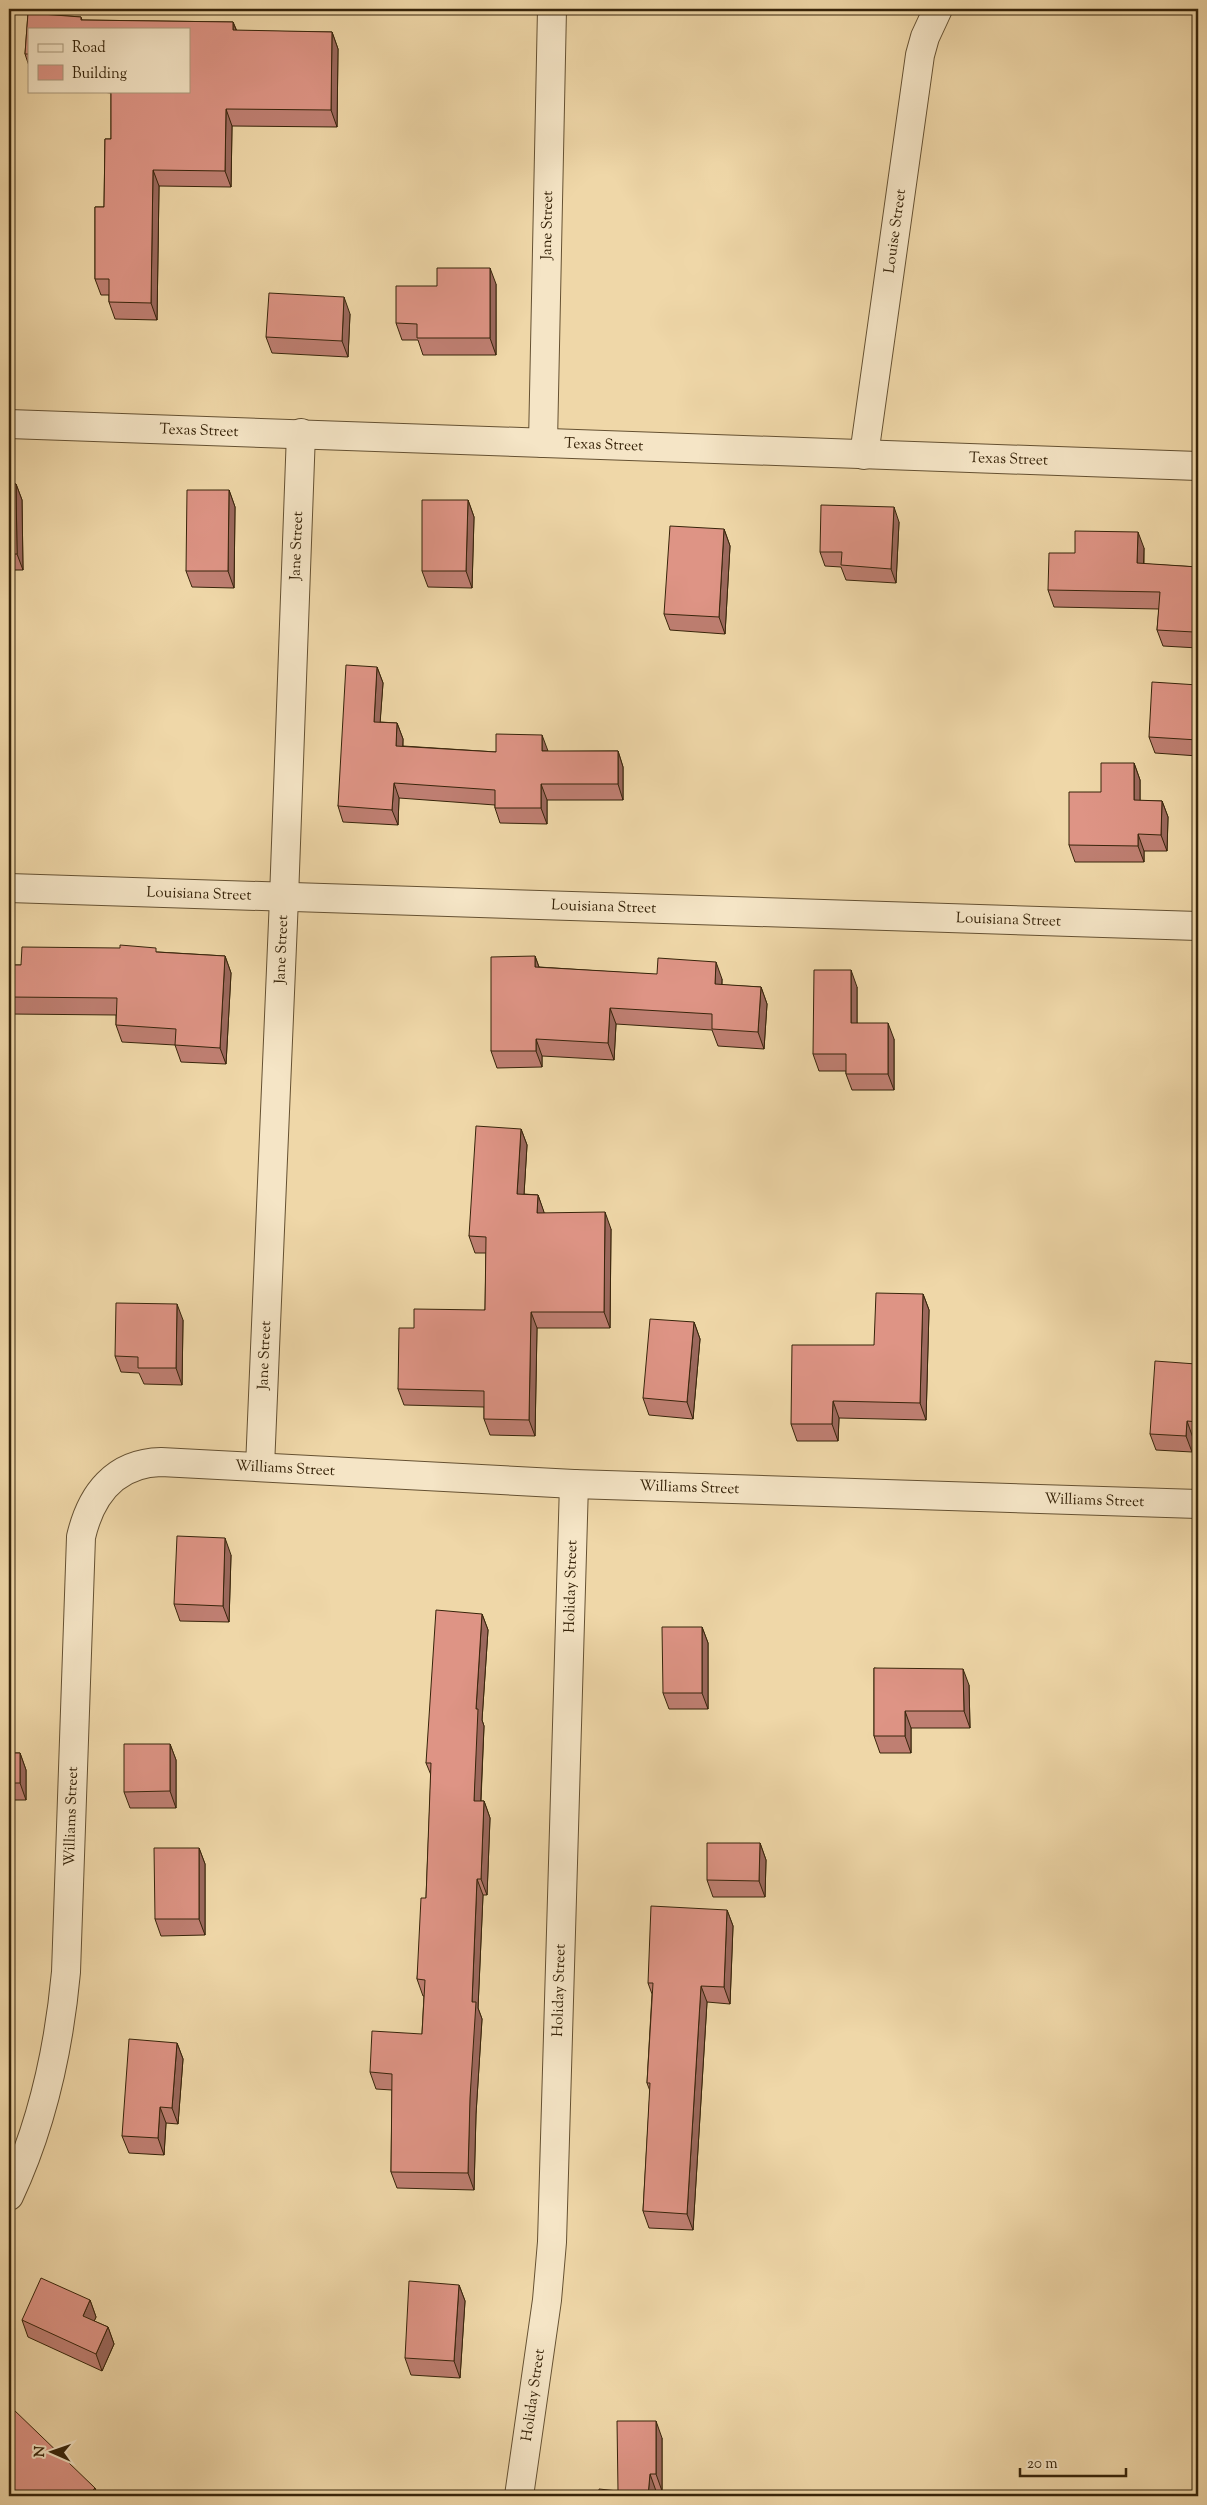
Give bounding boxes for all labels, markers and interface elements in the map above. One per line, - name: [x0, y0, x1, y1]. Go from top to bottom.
- legend: [28, 28, 190, 92]
- text: Road: [72, 38, 106, 59]
- text: Building: [72, 64, 127, 85]
- street label: Louise Street: [879, 188, 912, 275]
- street label: Jane Street: [536, 190, 559, 261]
- street label: Texas Street: [159, 419, 239, 443]
- street label: Texas Street: [564, 433, 644, 457]
- street label: Texas Street: [968, 447, 1048, 471]
- street label: Jane Street: [285, 511, 309, 582]
- street label: Louisiana Street: [146, 882, 252, 906]
- street label: Louisiana Street: [551, 895, 657, 919]
- street label: Louisiana Street: [956, 908, 1061, 932]
- street label: Jane Street: [270, 915, 294, 985]
- street label: Jane Street: [253, 1320, 277, 1391]
- street label: Williams Street: [234, 1455, 335, 1482]
- street label: Williams Street: [639, 1476, 740, 1500]
- street label: Williams Street: [1044, 1489, 1144, 1513]
- street label: Holiday Street: [559, 1540, 583, 1633]
- street label: Williams Street: [59, 1766, 84, 1867]
- street label: Holiday Street: [547, 1943, 571, 2037]
- street label: Holiday Street: [516, 2347, 550, 2443]
- north arrow: [28, 2428, 78, 2478]
- scale bar: [1020, 2445, 1126, 2477]
- text: N: [31, 2446, 51, 2458]
- text: 20 m: [1027, 2454, 1058, 2475]

